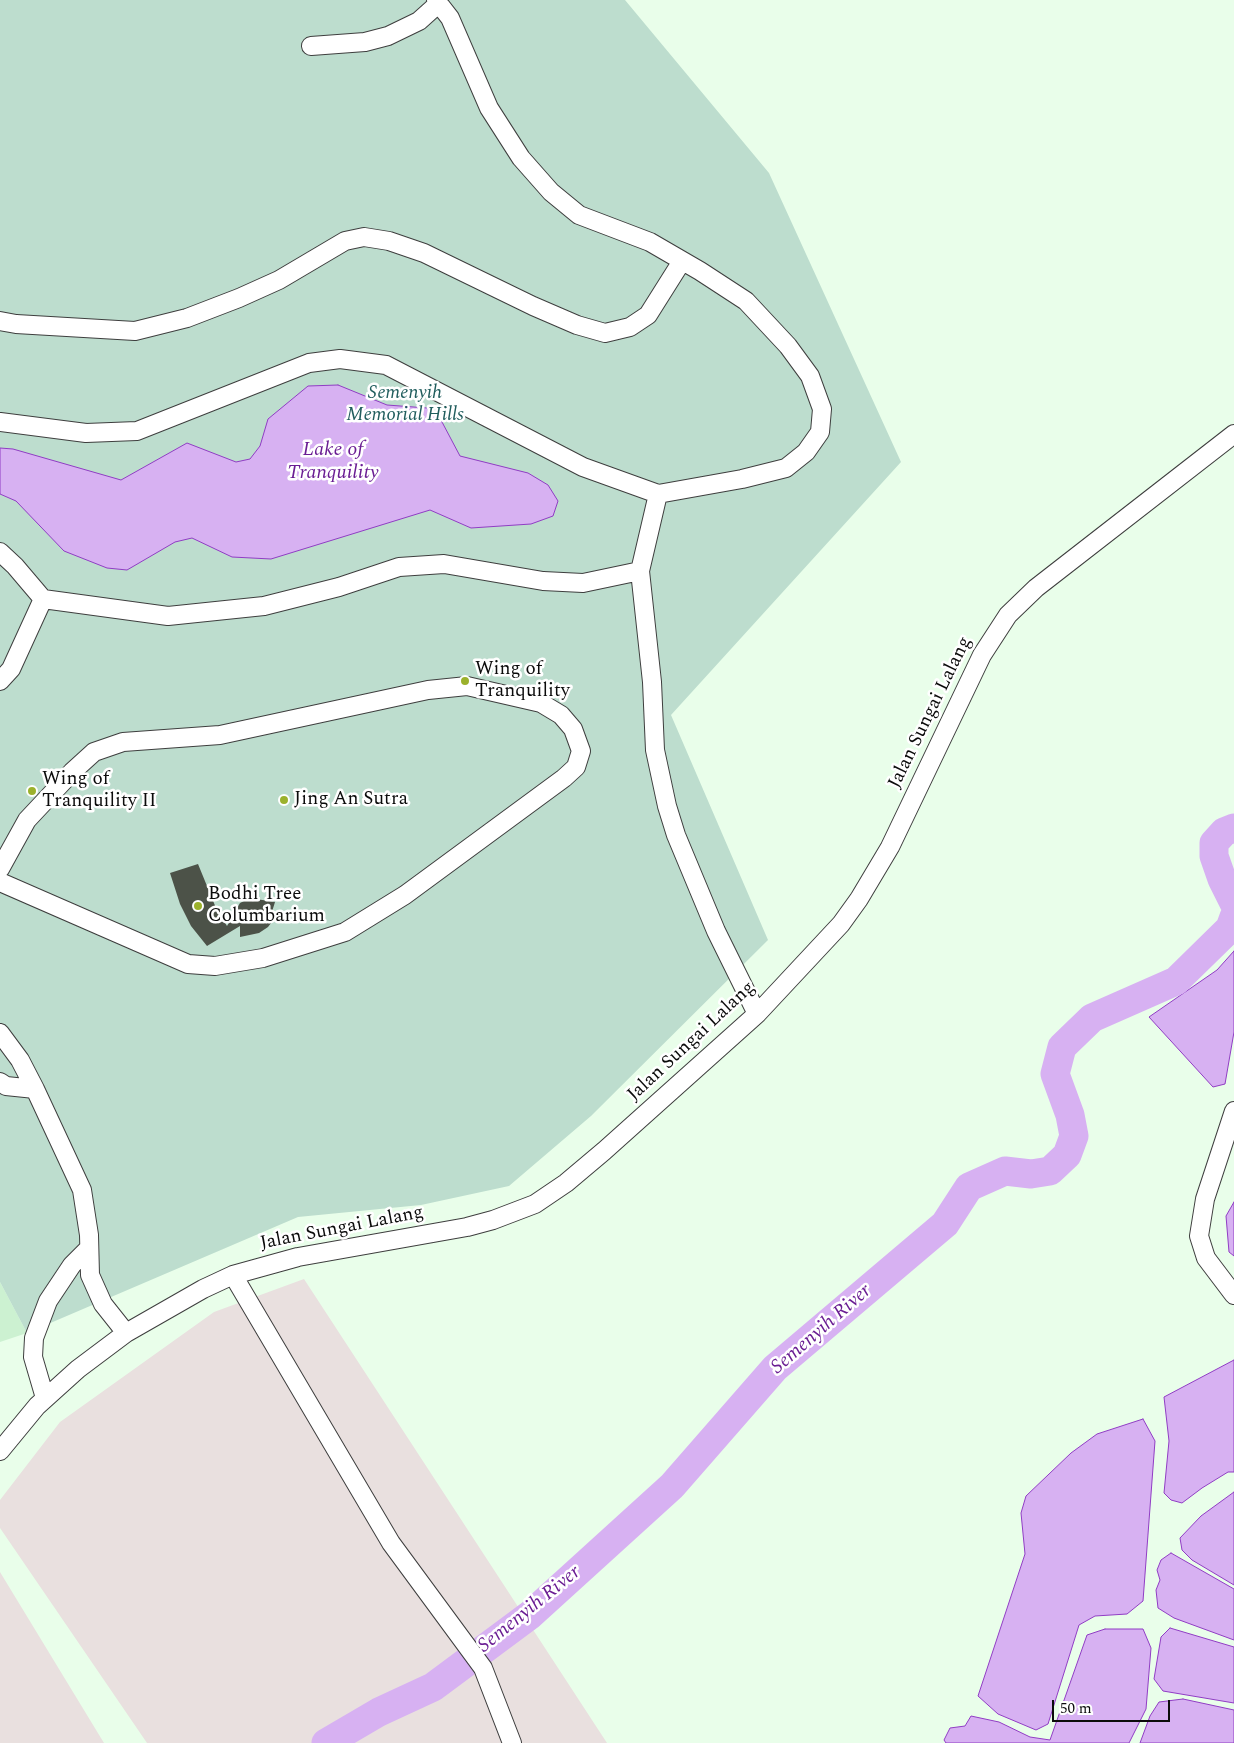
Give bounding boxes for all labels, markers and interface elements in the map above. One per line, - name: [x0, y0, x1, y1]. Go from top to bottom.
- park label: Semenyih Memorial Hills: [346, 383, 464, 427]
- water label: Lake of Tranquility: [287, 439, 379, 486]
- street label: Jalan Sungai Lalang: [884, 633, 978, 793]
- place label: Wing of Tranquility: [475, 659, 570, 703]
- marker: Wing of Tranquility: [459, 675, 471, 687]
- place label: Wing of Tranquility II: [42, 769, 156, 813]
- marker: Wing of Tranquility II: [26, 785, 38, 797]
- place label: Jing An Sutra: [294, 789, 408, 811]
- marker: Jing An Sutra: [278, 794, 290, 806]
- place label: Bodhi Tree Columbarium: [208, 884, 325, 928]
- marker: Bodhi Tree Columbarium: [192, 900, 204, 912]
- street label: Jalan Sungai Lalang: [624, 977, 760, 1107]
- street label: Jalan Sungai Lalang: [258, 1202, 426, 1256]
- water label: Semenyih River: [767, 1280, 877, 1380]
- water label: Semenyih River: [474, 1561, 586, 1659]
- scale bar: [1054, 1690, 1172, 1722]
- text: 50 m: [1060, 1697, 1092, 1720]

